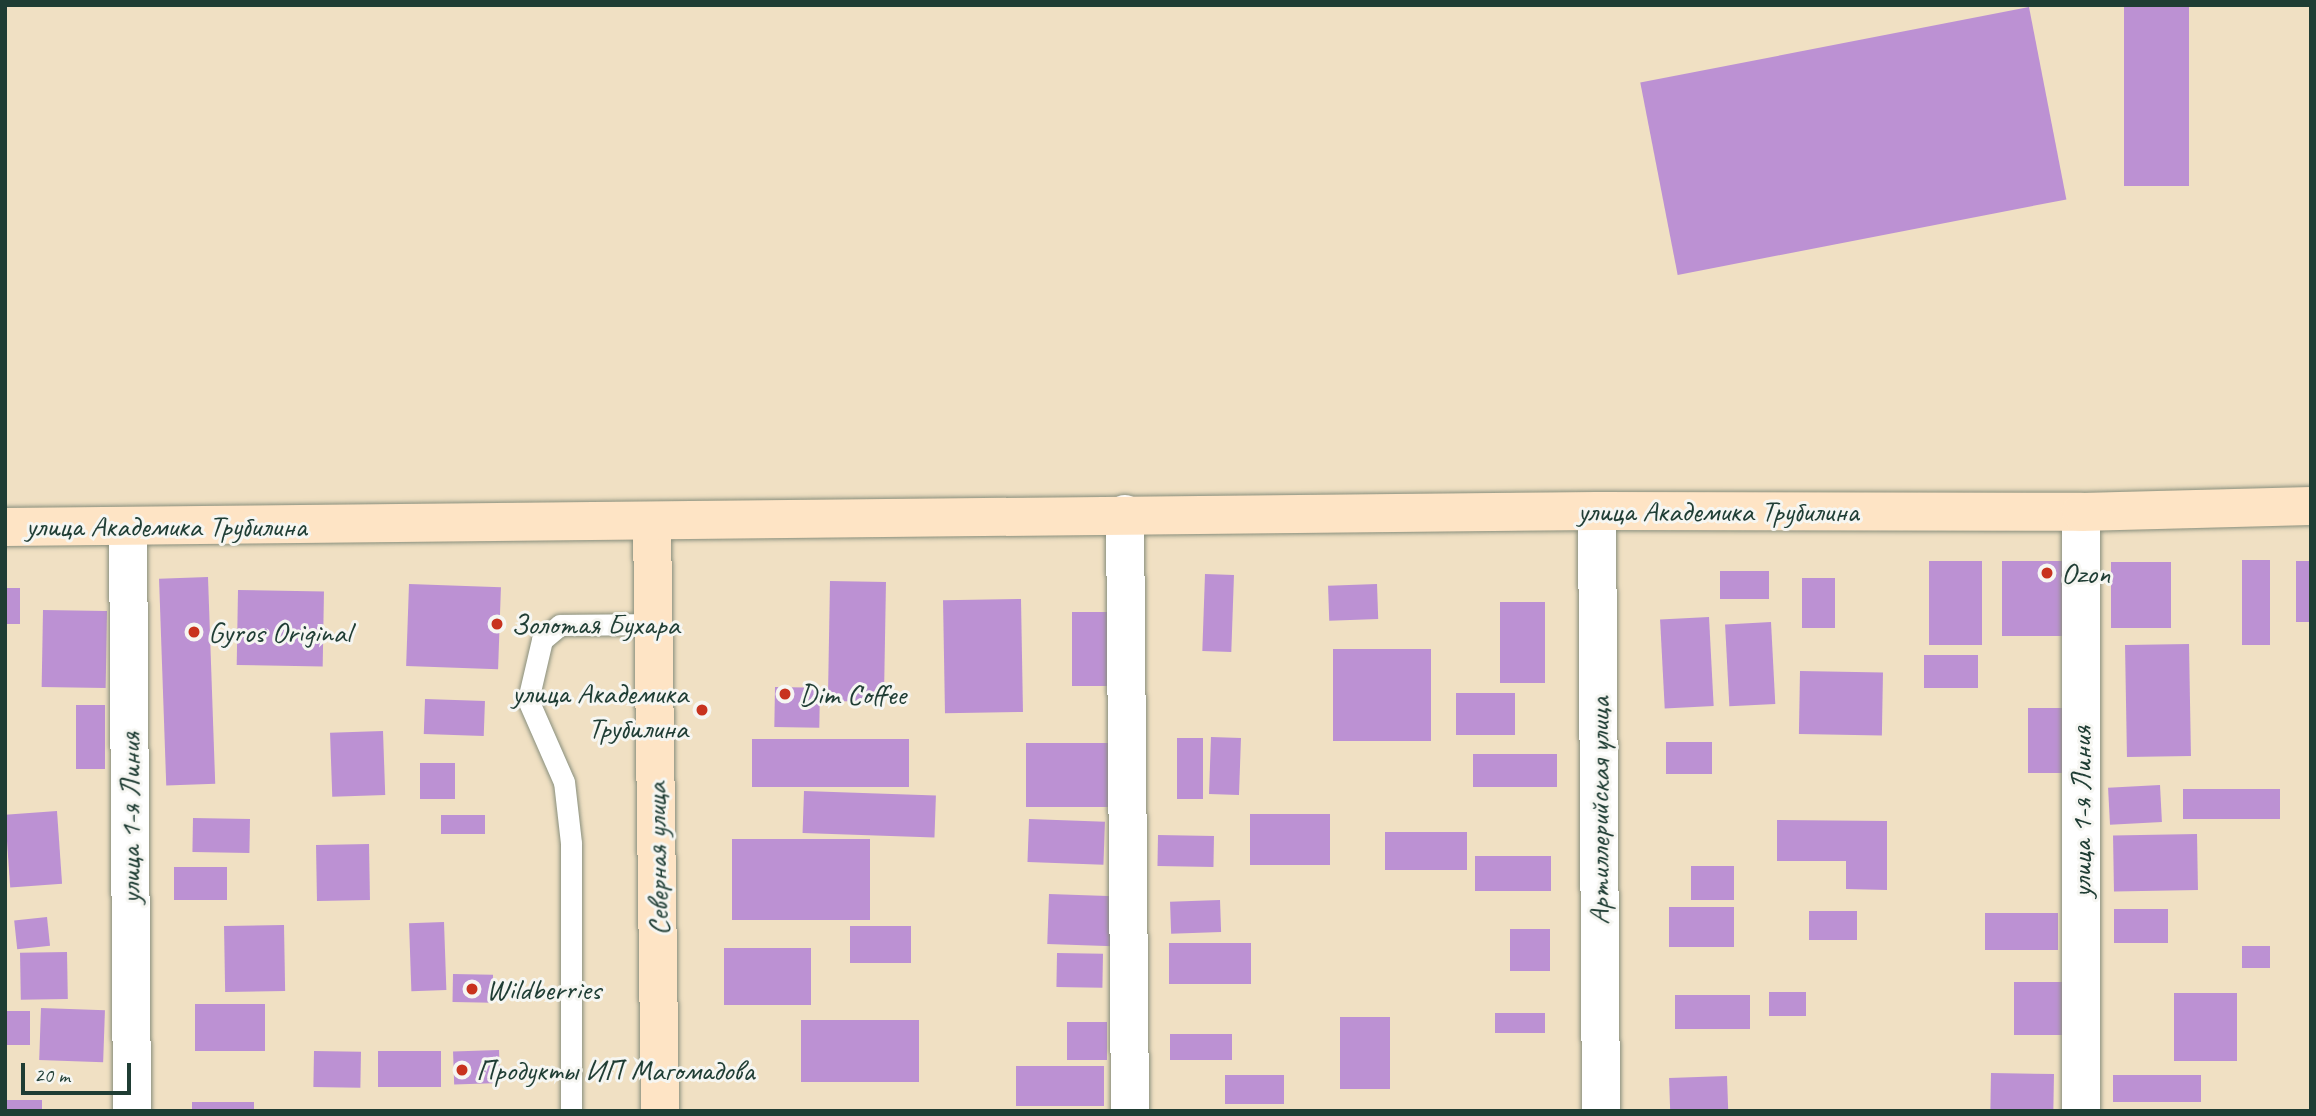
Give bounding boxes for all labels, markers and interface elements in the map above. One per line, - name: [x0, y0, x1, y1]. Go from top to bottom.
- street label: улица Академика Трубилина: [1578, 493, 1858, 529]
- street label: улица Академика Трубилина: [26, 508, 306, 544]
- place label: Ozon: [2061, 555, 2110, 591]
- marker: Ozon: [2039, 565, 2055, 581]
- place label: Золотая Бухара: [511, 606, 679, 642]
- place label: Gyros Original: [208, 614, 350, 650]
- marker: Золотая Бухара: [489, 616, 505, 632]
- marker: Gyros Original: [186, 624, 202, 640]
- place label: улица Академика Трубилина: [514, 675, 688, 746]
- place label: Dim Coffee: [799, 676, 906, 712]
- marker: Dim Coffee: [777, 686, 793, 702]
- street label: Артиллерийская улица: [1581, 696, 1617, 926]
- marker: улица Академика Трубилина: [694, 702, 710, 718]
- street label: улица 1-я Линия: [2063, 726, 2099, 898]
- street label: улица 1-я Линия: [112, 732, 148, 904]
- street label: Северная улица: [638, 781, 676, 937]
- place label: Wildberries: [486, 971, 601, 1007]
- marker: Wildberries: [464, 981, 480, 997]
- scale bar: [24, 1050, 135, 1094]
- place label: Продукты ИП Магомадова: [476, 1052, 754, 1088]
- text: 20 m: [34, 1062, 70, 1088]
- marker: Продукты ИП Магомадова: [454, 1062, 470, 1078]

